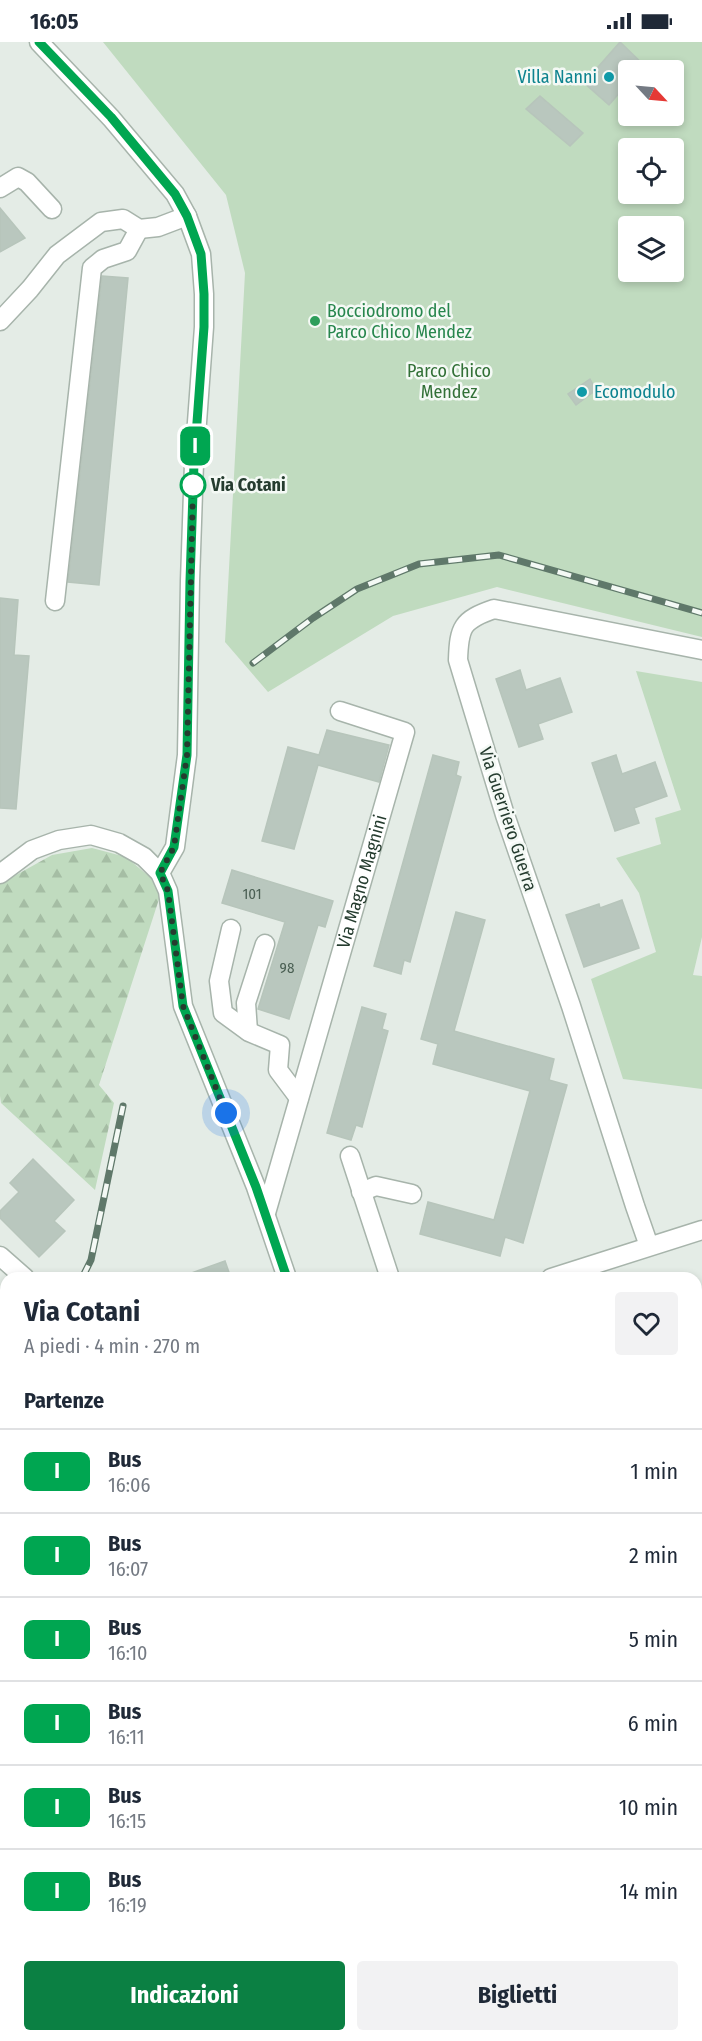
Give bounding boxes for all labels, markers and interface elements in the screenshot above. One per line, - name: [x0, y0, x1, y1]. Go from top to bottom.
- text: 16:05: [30, 8, 79, 35]
- north arrow: [618, 60, 684, 126]
- map controls: [618, 60, 684, 282]
- place label: Villa Nanni: [518, 66, 597, 88]
- marker: Villa Nanni: [602, 70, 616, 84]
- button: locate: [618, 138, 684, 204]
- button: layers: [618, 216, 684, 282]
- place label: Bocciodromo del Parco Chico Mendez: [327, 300, 472, 343]
- marker: Bocciodromo del Parco Chico Mendez: [308, 314, 322, 328]
- park label: Parco Chico Mendez: [407, 360, 491, 403]
- place label: Ecomodulo: [594, 381, 675, 403]
- marker: Ecomodulo: [575, 385, 589, 399]
- line badge: I: [176, 426, 214, 466]
- text: I: [192, 433, 198, 459]
- marker: Via Cotani: [180, 472, 206, 498]
- place label: Via Cotani: [210, 474, 286, 496]
- street label: Via Guerriero Guerra: [474, 744, 542, 894]
- street label: Via Magno Magnini: [332, 812, 391, 951]
- house number: 101: [242, 885, 262, 903]
- house number: 98: [280, 959, 294, 977]
- your location: [211, 1098, 241, 1128]
- button: heart: [615, 1292, 678, 1355]
- text: Via Cotani: [24, 1295, 140, 1328]
- text: A piedi · 4 min · 270 m: [24, 1334, 200, 1358]
- text: Partenze: [24, 1387, 104, 1414]
- text: Bus: [108, 1446, 141, 1473]
- text: I: [54, 1458, 60, 1484]
- text: 1 min: [630, 1458, 678, 1485]
- text: 16:06: [108, 1473, 150, 1497]
- text: Bus: [108, 1530, 141, 1557]
- text: I: [54, 1542, 60, 1568]
- text: 2 min: [629, 1542, 678, 1569]
- text: 16:07: [108, 1557, 148, 1581]
- text: Bus: [108, 1614, 141, 1641]
- text: I: [54, 1626, 60, 1652]
- text: 5 min: [629, 1626, 678, 1653]
- text: 16:10: [108, 1641, 147, 1665]
- text: Bus: [108, 1698, 141, 1725]
- text: I: [54, 1710, 60, 1736]
- text: 6 min: [628, 1710, 678, 1737]
- text: 16:11: [108, 1725, 144, 1749]
- text: Bus: [108, 1782, 141, 1809]
- text: I: [54, 1794, 60, 1820]
- text: 10 min: [619, 1794, 678, 1821]
- text: 16:15: [108, 1809, 146, 1833]
- text: Bus: [108, 1866, 141, 1893]
- text: I: [54, 1878, 60, 1904]
- text: 14 min: [620, 1878, 678, 1905]
- text: 16:19: [108, 1893, 147, 1917]
- button: Indicazioni: [24, 1961, 345, 2030]
- button: Biglietti: [357, 1961, 678, 2030]

